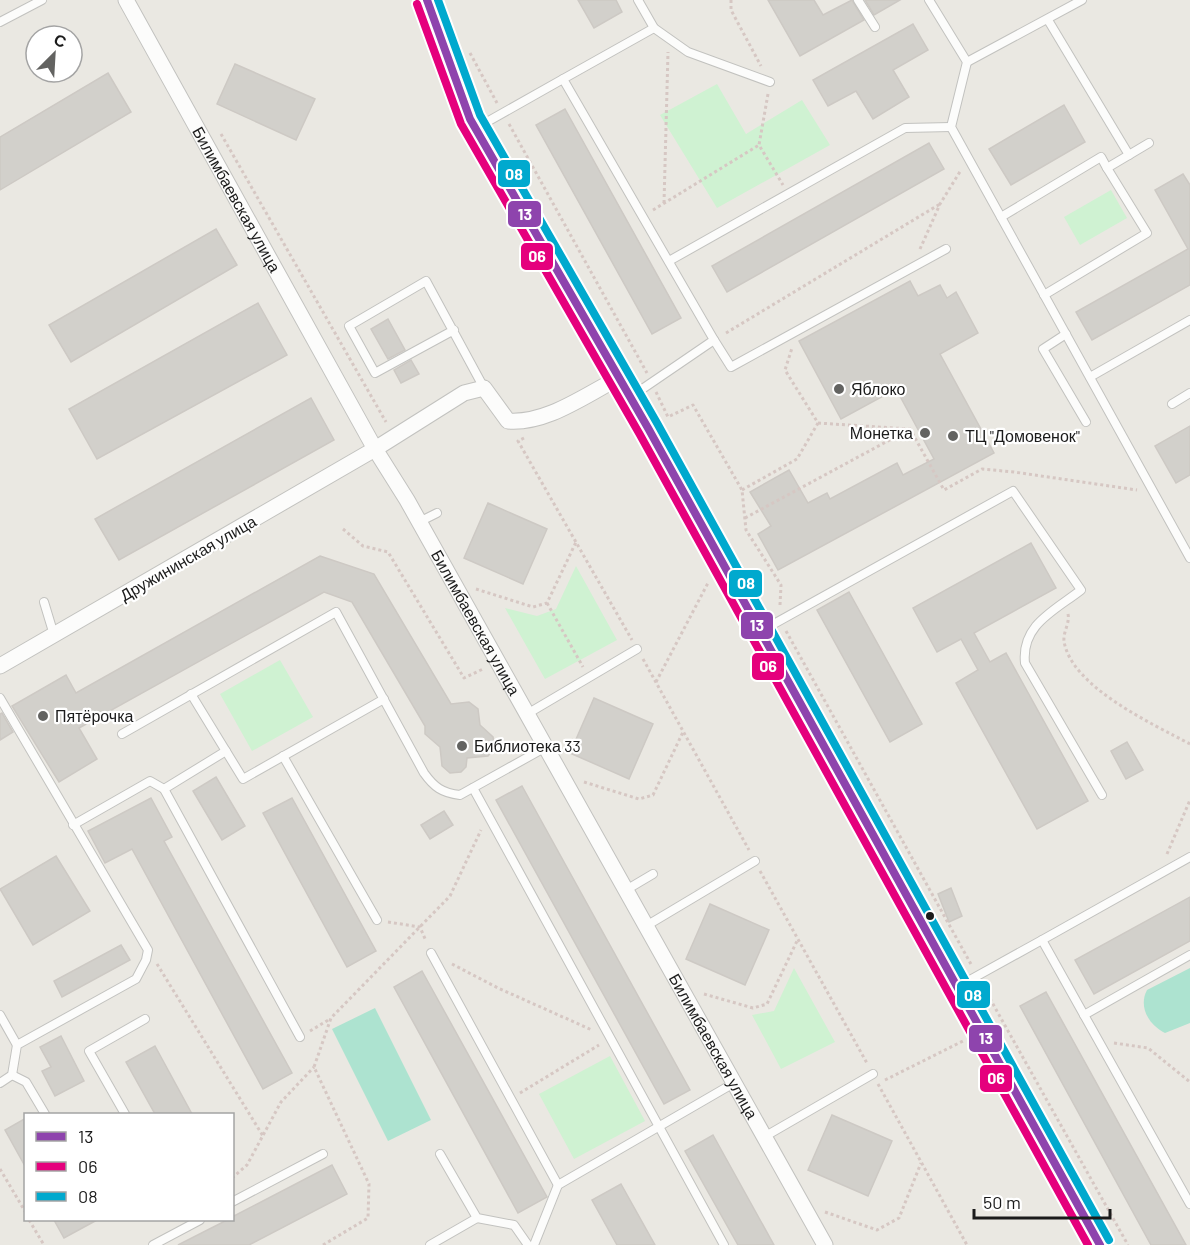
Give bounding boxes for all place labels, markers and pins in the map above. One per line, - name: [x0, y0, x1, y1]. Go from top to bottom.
- place label: Яблоко: [851, 379, 906, 398]
- marker: Яблоко: [832, 382, 846, 396]
- place label: Монетка: [850, 423, 913, 442]
- marker: Монетка: [918, 426, 932, 440]
- place label: ТЦ "Домовенок": [965, 426, 1080, 445]
- marker: ТЦ "Домовенок": [946, 429, 960, 443]
- place label: Пятёрочка: [55, 706, 134, 725]
- marker: Пятёрочка: [36, 709, 50, 723]
- place label: Библиотека 33: [474, 736, 581, 755]
- marker: Библиотека 33: [455, 739, 469, 753]
- unlabelled marker: [924, 910, 936, 922]

